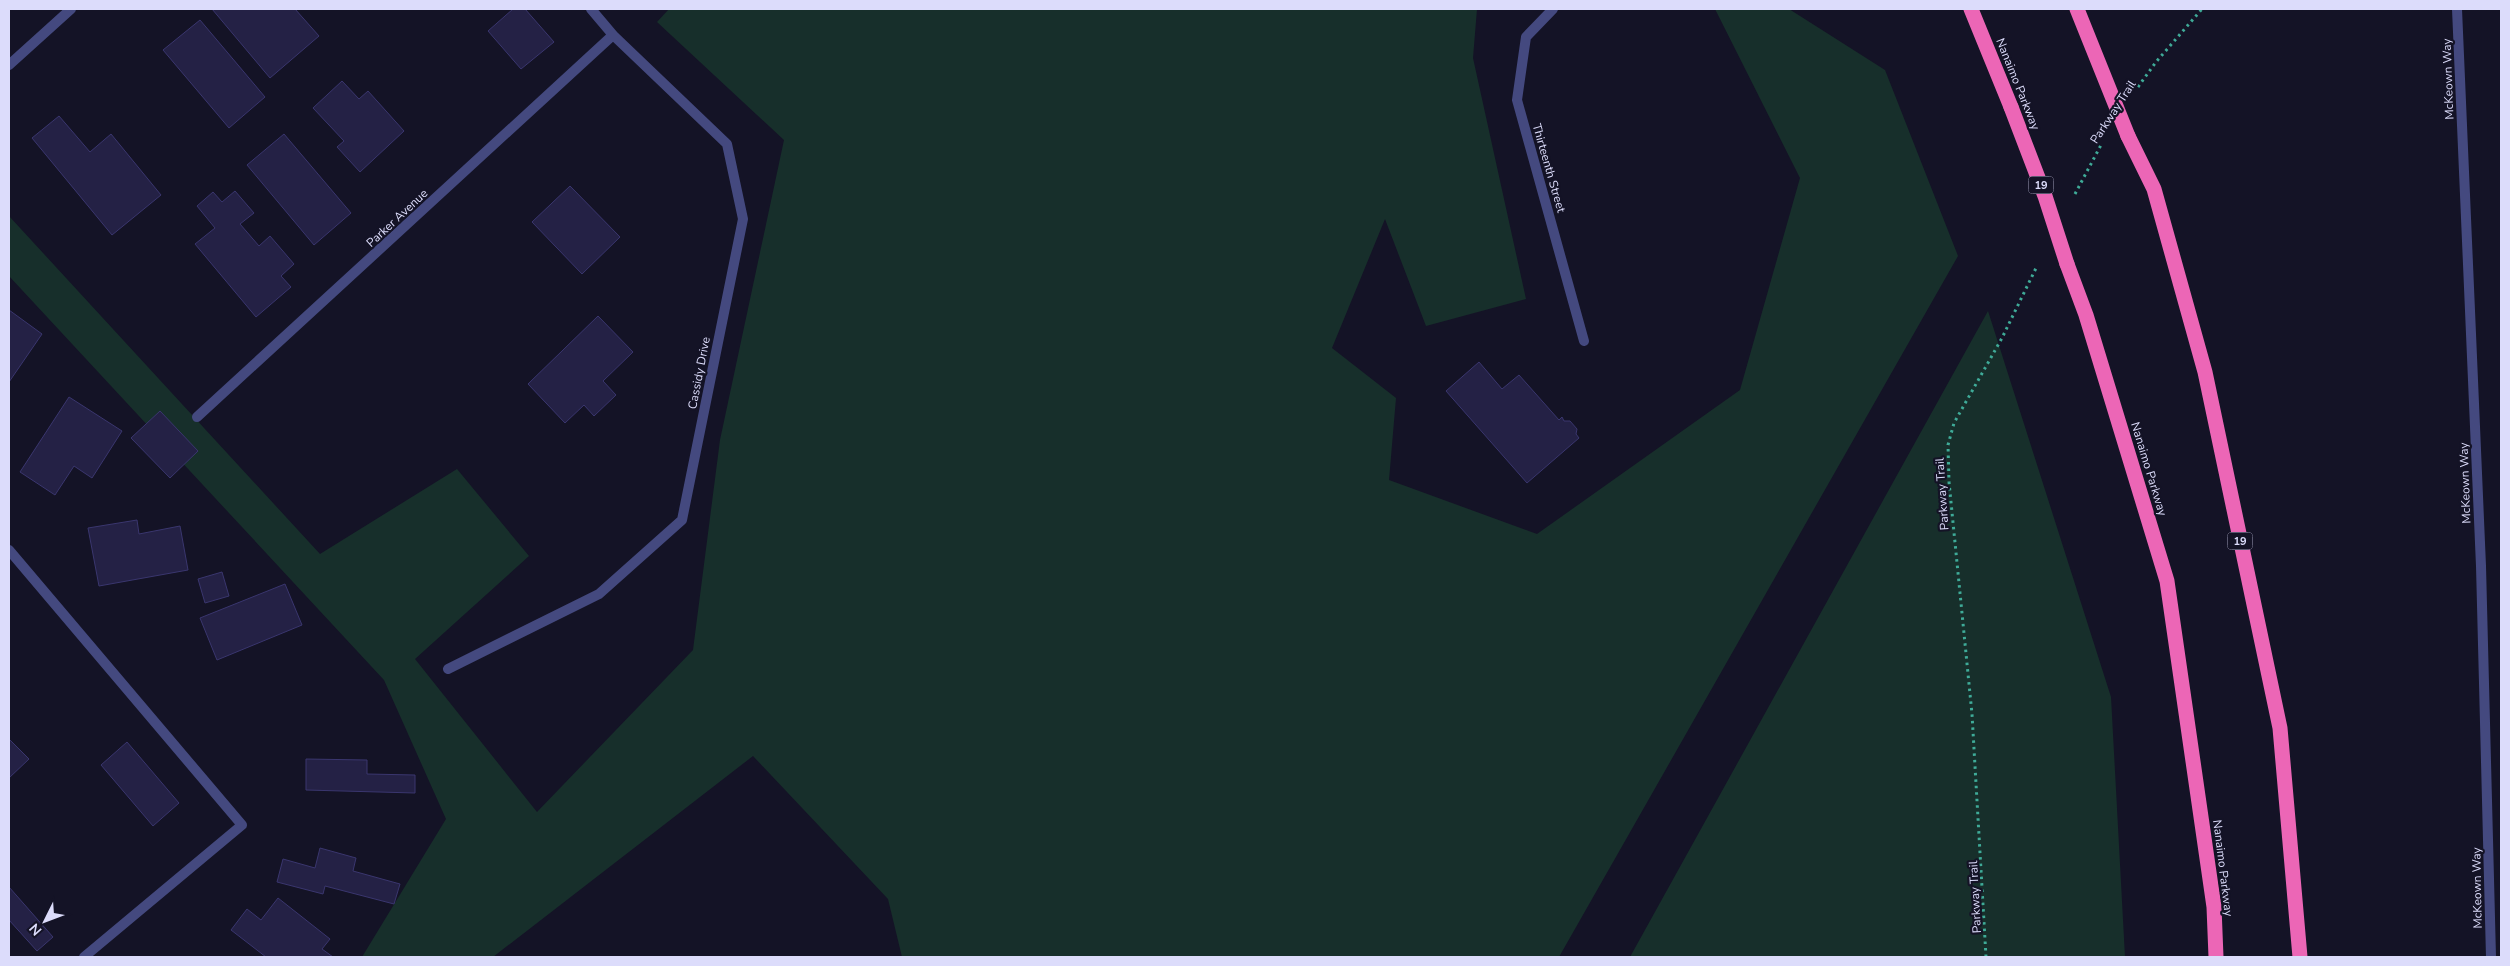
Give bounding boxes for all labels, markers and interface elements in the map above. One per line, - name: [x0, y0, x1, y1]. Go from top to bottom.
- street label: Nanaimo Parkway: [1992, 36, 2044, 133]
- street label: McKeown Way: [2439, 37, 2457, 120]
- street label: Parkway Trail: [2087, 77, 2140, 147]
- street label: Thirteenth Street: [1529, 122, 1570, 215]
- road number: 19: [2028, 176, 2054, 194]
- street label: Parker Avenue: [363, 185, 431, 251]
- street label: Cassidy Drive: [684, 336, 714, 410]
- street label: Nanaimo Parkway: [2127, 420, 2171, 519]
- street label: McKeown Way: [2456, 441, 2474, 524]
- street label: Parkway Trail: [1931, 457, 1953, 531]
- road number: 19: [2228, 532, 2252, 550]
- street label: Nanaimo Parkway: [2209, 819, 2237, 918]
- street label: McKeown Way: [2468, 846, 2486, 929]
- street label: Parkway Trail: [1965, 860, 1985, 934]
- north arrow: [20, 896, 70, 946]
- text: N: [25, 919, 46, 940]

